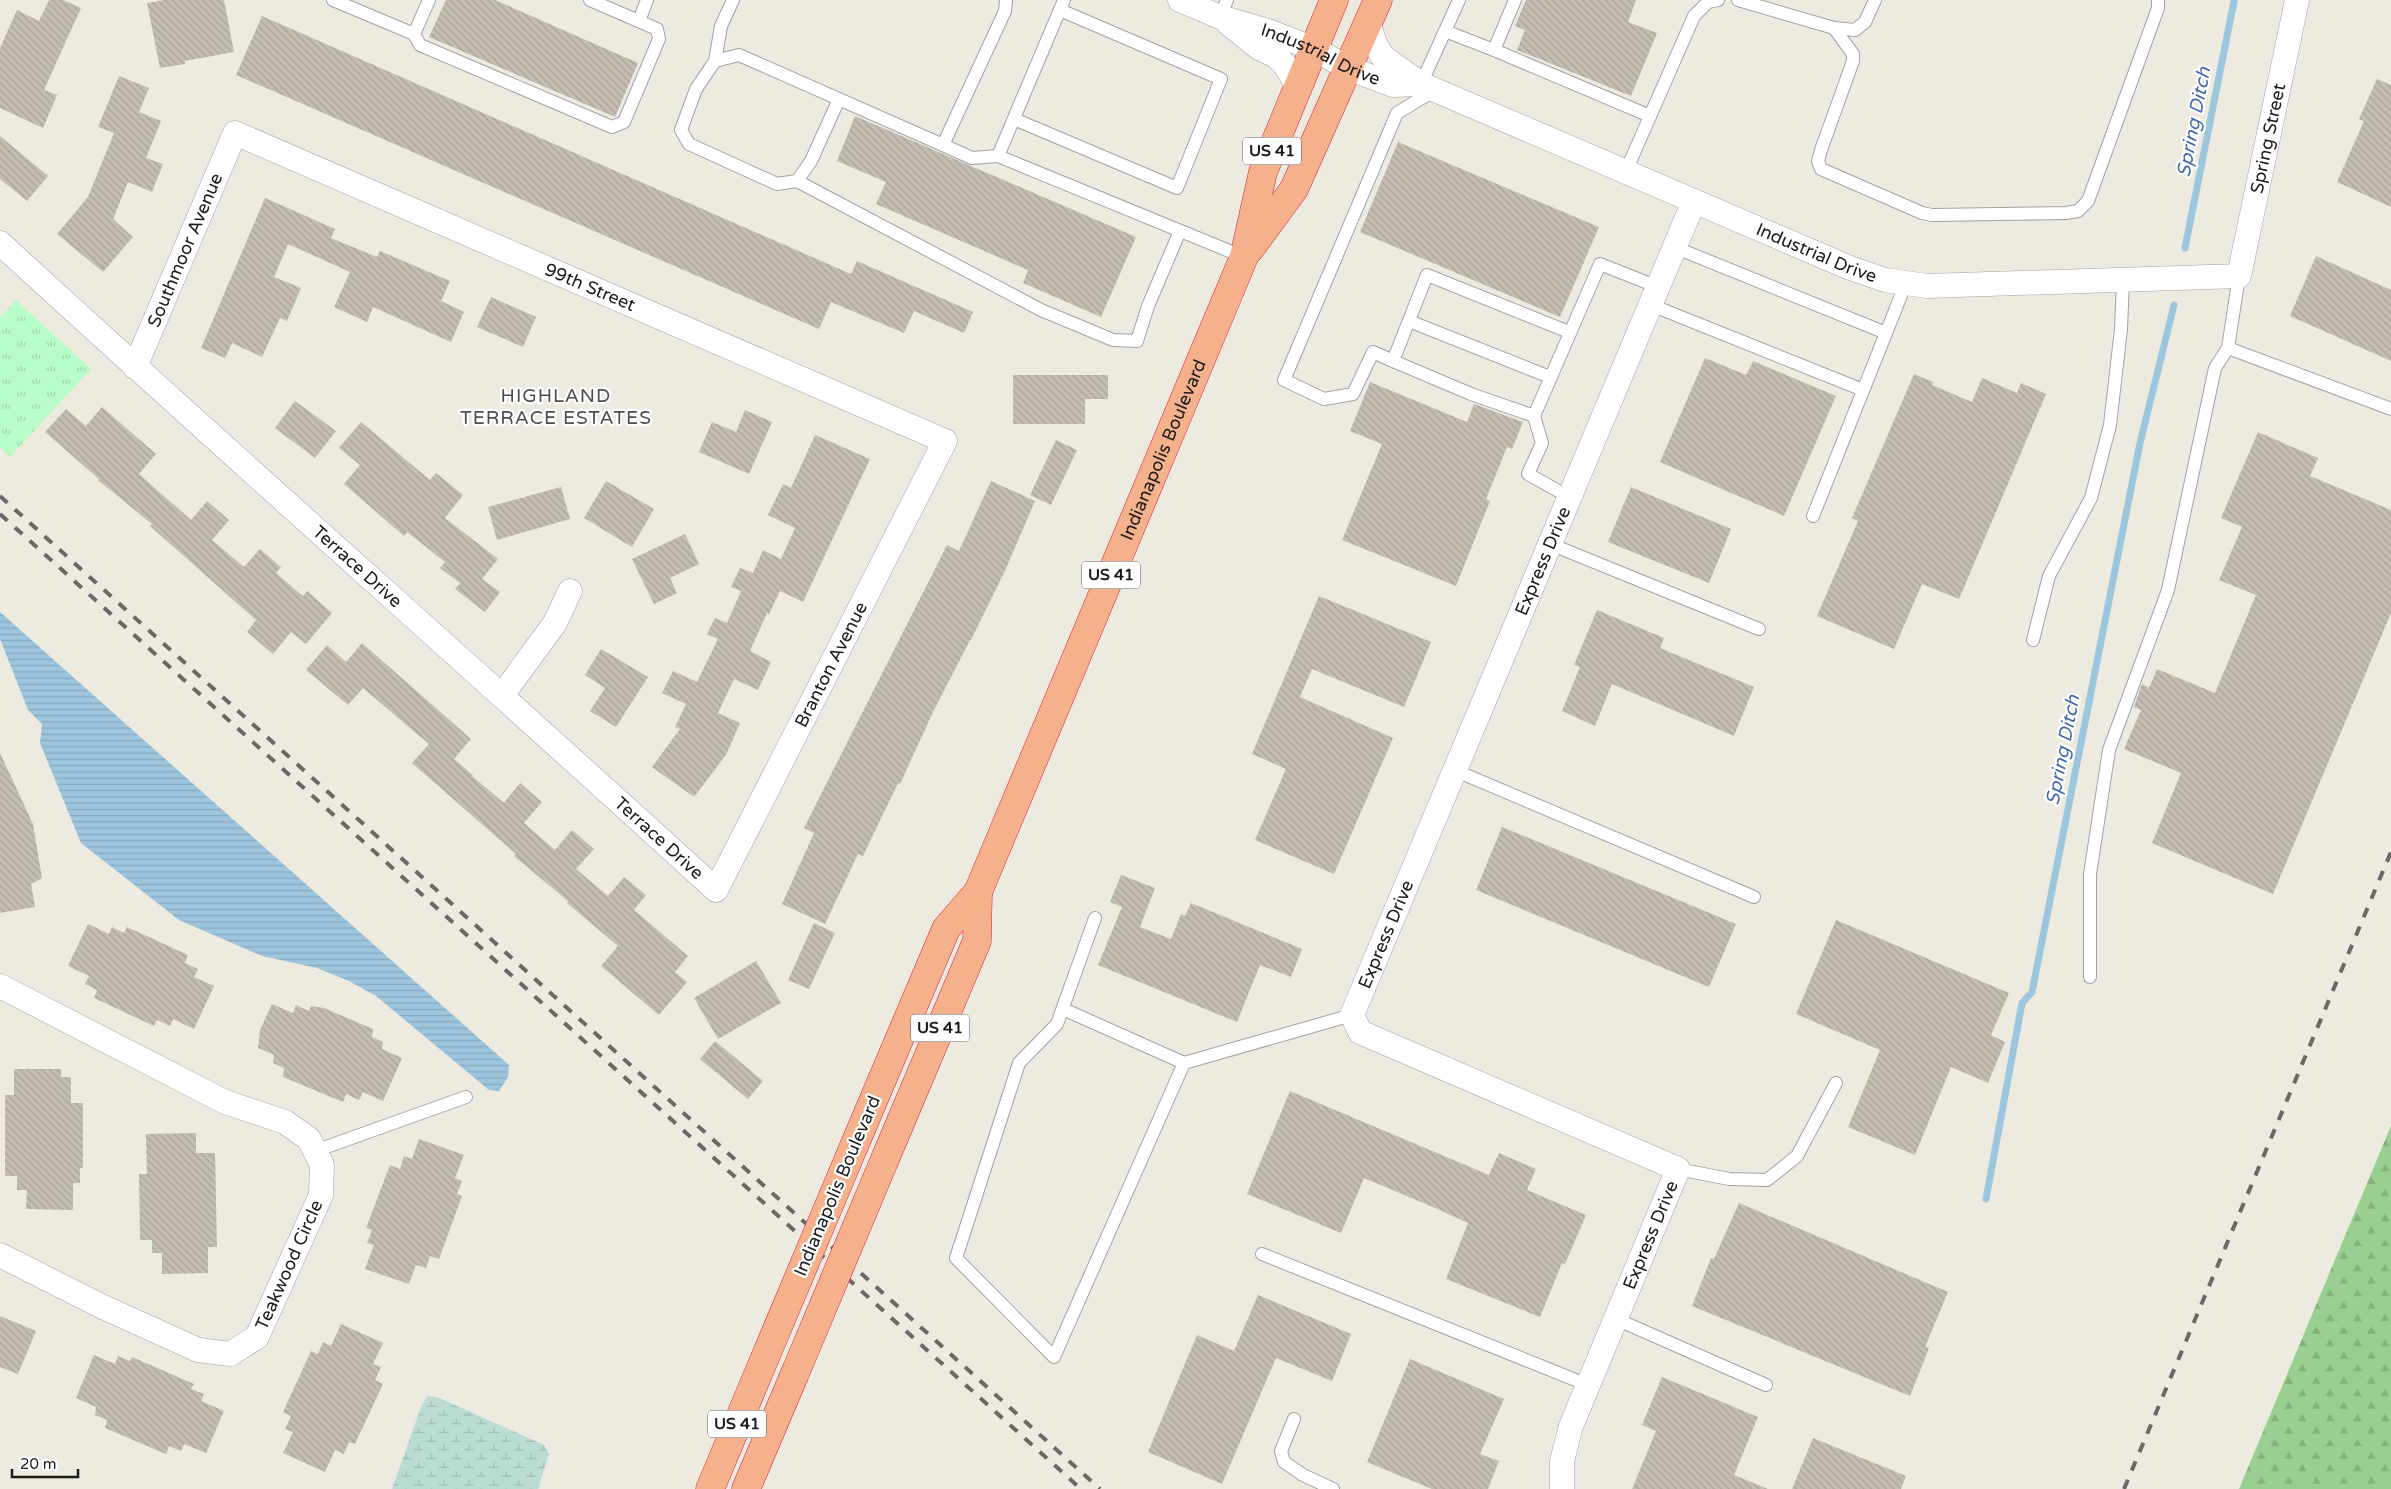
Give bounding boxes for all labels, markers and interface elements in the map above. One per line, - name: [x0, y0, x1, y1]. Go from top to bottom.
- street label: Industrial Drive: [1258, 19, 1383, 90]
- water label: Spring Ditch: [2173, 65, 2216, 179]
- street label: Spring Street: [2246, 81, 2290, 196]
- road number: US 41: [1243, 138, 1301, 164]
- street label: Southmoor Avenue: [143, 170, 227, 330]
- street label: Industrial Drive: [1753, 218, 1880, 287]
- street label: 99th Street: [541, 258, 639, 316]
- street label: Indianapolis Boulevard: [1116, 356, 1211, 544]
- district label: HIGHLAND TERRACE ESTATES: [460, 385, 652, 429]
- street label: Express Drive: [1510, 503, 1575, 619]
- street label: Terrace Drive: [308, 521, 407, 612]
- road number: US 41: [1082, 562, 1140, 588]
- street label: Branton Avenue: [790, 598, 872, 731]
- water label: Spring Ditch: [2042, 693, 2085, 807]
- street label: Terrace Drive: [610, 792, 708, 884]
- street label: Express Drive: [1353, 877, 1418, 992]
- road number: US 41: [911, 1014, 969, 1042]
- street label: Indianapolis Boulevard: [789, 1092, 885, 1280]
- street label: Express Drive: [1618, 1177, 1683, 1293]
- street label: Teakwood Circle: [251, 1197, 327, 1333]
- road number: US 41: [708, 1410, 766, 1438]
- scale bar: [12, 1446, 79, 1478]
- text: 20 m: [20, 1455, 57, 1473]

